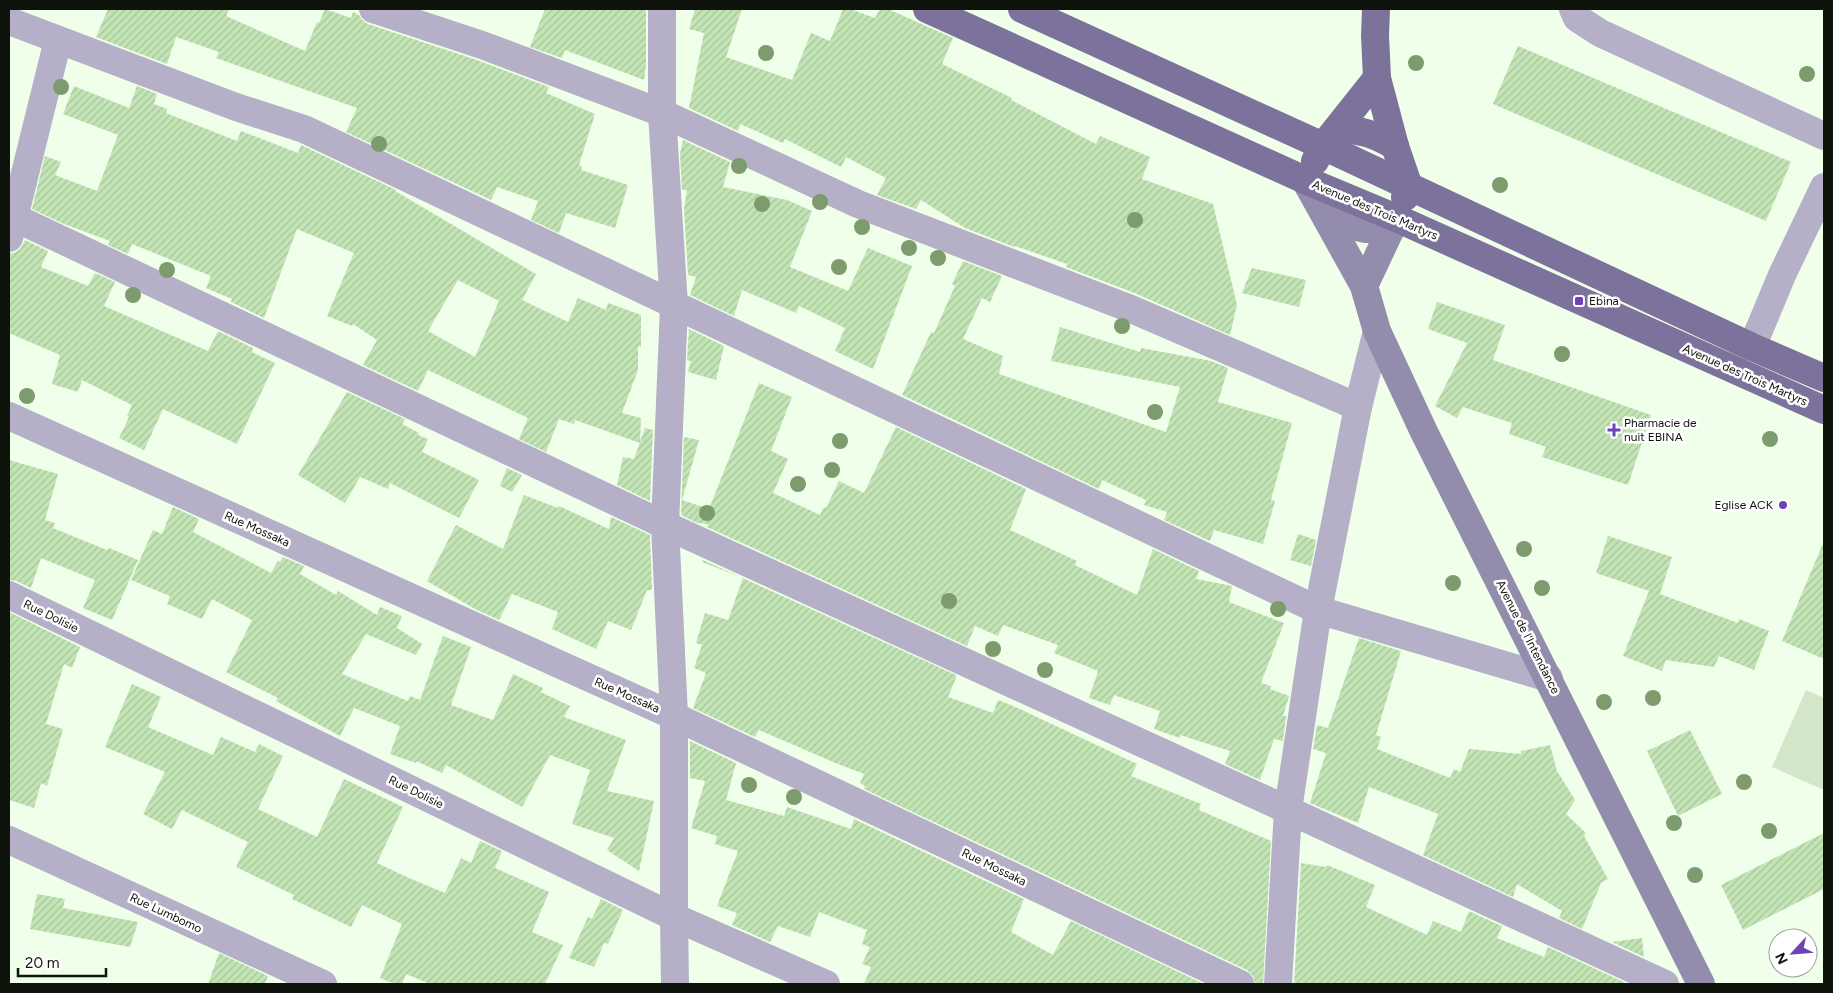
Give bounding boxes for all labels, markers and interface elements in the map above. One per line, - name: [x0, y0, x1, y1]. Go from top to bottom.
- street label: Avenue des Trois Martyrs: [1310, 177, 1440, 243]
- place label: Ebina: [1589, 294, 1619, 308]
- marker: Ebina: [1573, 295, 1585, 307]
- street label: Avenue des Trois Martyrs: [1681, 341, 1810, 409]
- place label: Pharmacie de nuit EBINA: [1624, 416, 1697, 444]
- marker: Pharmacie de nuit EBINA: [1608, 424, 1620, 436]
- place label: Eglise ACK: [1714, 498, 1774, 512]
- marker: Eglise ACK: [1777, 499, 1789, 511]
- street label: Rue Mossaka: [222, 508, 292, 550]
- street label: Avenue de l'Intendance: [1493, 578, 1563, 697]
- street label: Rue Dolisie: [21, 597, 81, 635]
- street label: Rue Mossaka: [592, 674, 662, 716]
- street label: Rue Dolisie: [386, 773, 446, 811]
- street label: Rue Mossaka: [959, 845, 1029, 889]
- street label: Rue Lumbomo: [128, 890, 204, 936]
- north arrow: [1768, 928, 1818, 978]
- scale bar: [18, 946, 105, 978]
- text: N: [1772, 950, 1792, 967]
- text: 20 m: [25, 954, 59, 972]

